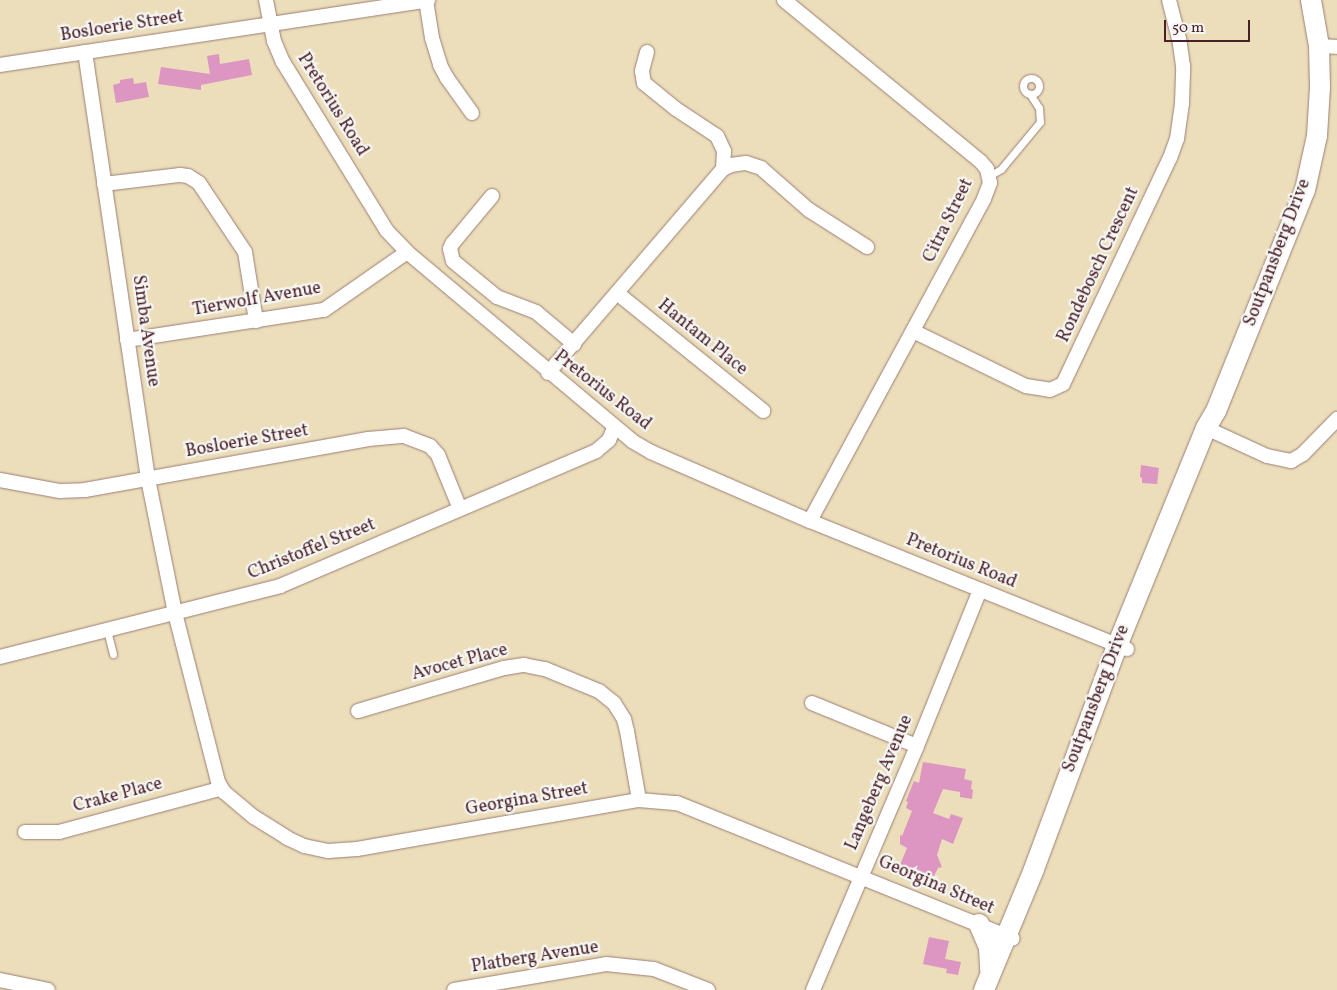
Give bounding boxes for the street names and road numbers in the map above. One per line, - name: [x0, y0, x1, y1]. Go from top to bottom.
- street label: Bosloerie Street: [59, 7, 185, 47]
- street label: Pretorius Road: [292, 50, 372, 160]
- street label: Citra Street: [919, 175, 979, 267]
- street label: Soutpansberg Drive: [1240, 176, 1316, 330]
- street label: Rondebosch Crescent: [1053, 184, 1145, 346]
- street label: Simba Avenue: [126, 274, 164, 388]
- street label: Tierwolf Avenue: [192, 278, 322, 322]
- street label: Hantam Place: [653, 295, 751, 381]
- street label: Pretorius Road: [549, 346, 655, 436]
- street label: Bosloerie Street: [184, 421, 310, 463]
- street label: Christoffel Street: [245, 515, 379, 585]
- street label: Pretorius Road: [903, 530, 1019, 594]
- street label: Soutpansberg Drive: [1059, 622, 1135, 776]
- street label: Avocet Place: [410, 640, 510, 686]
- street label: Langeberg Avenue: [842, 712, 918, 854]
- street label: Crake Place: [71, 774, 165, 818]
- street label: Georgina Street: [464, 779, 590, 821]
- street label: Georgina Street: [875, 852, 997, 920]
- street label: Platberg Avenue: [470, 937, 600, 979]

